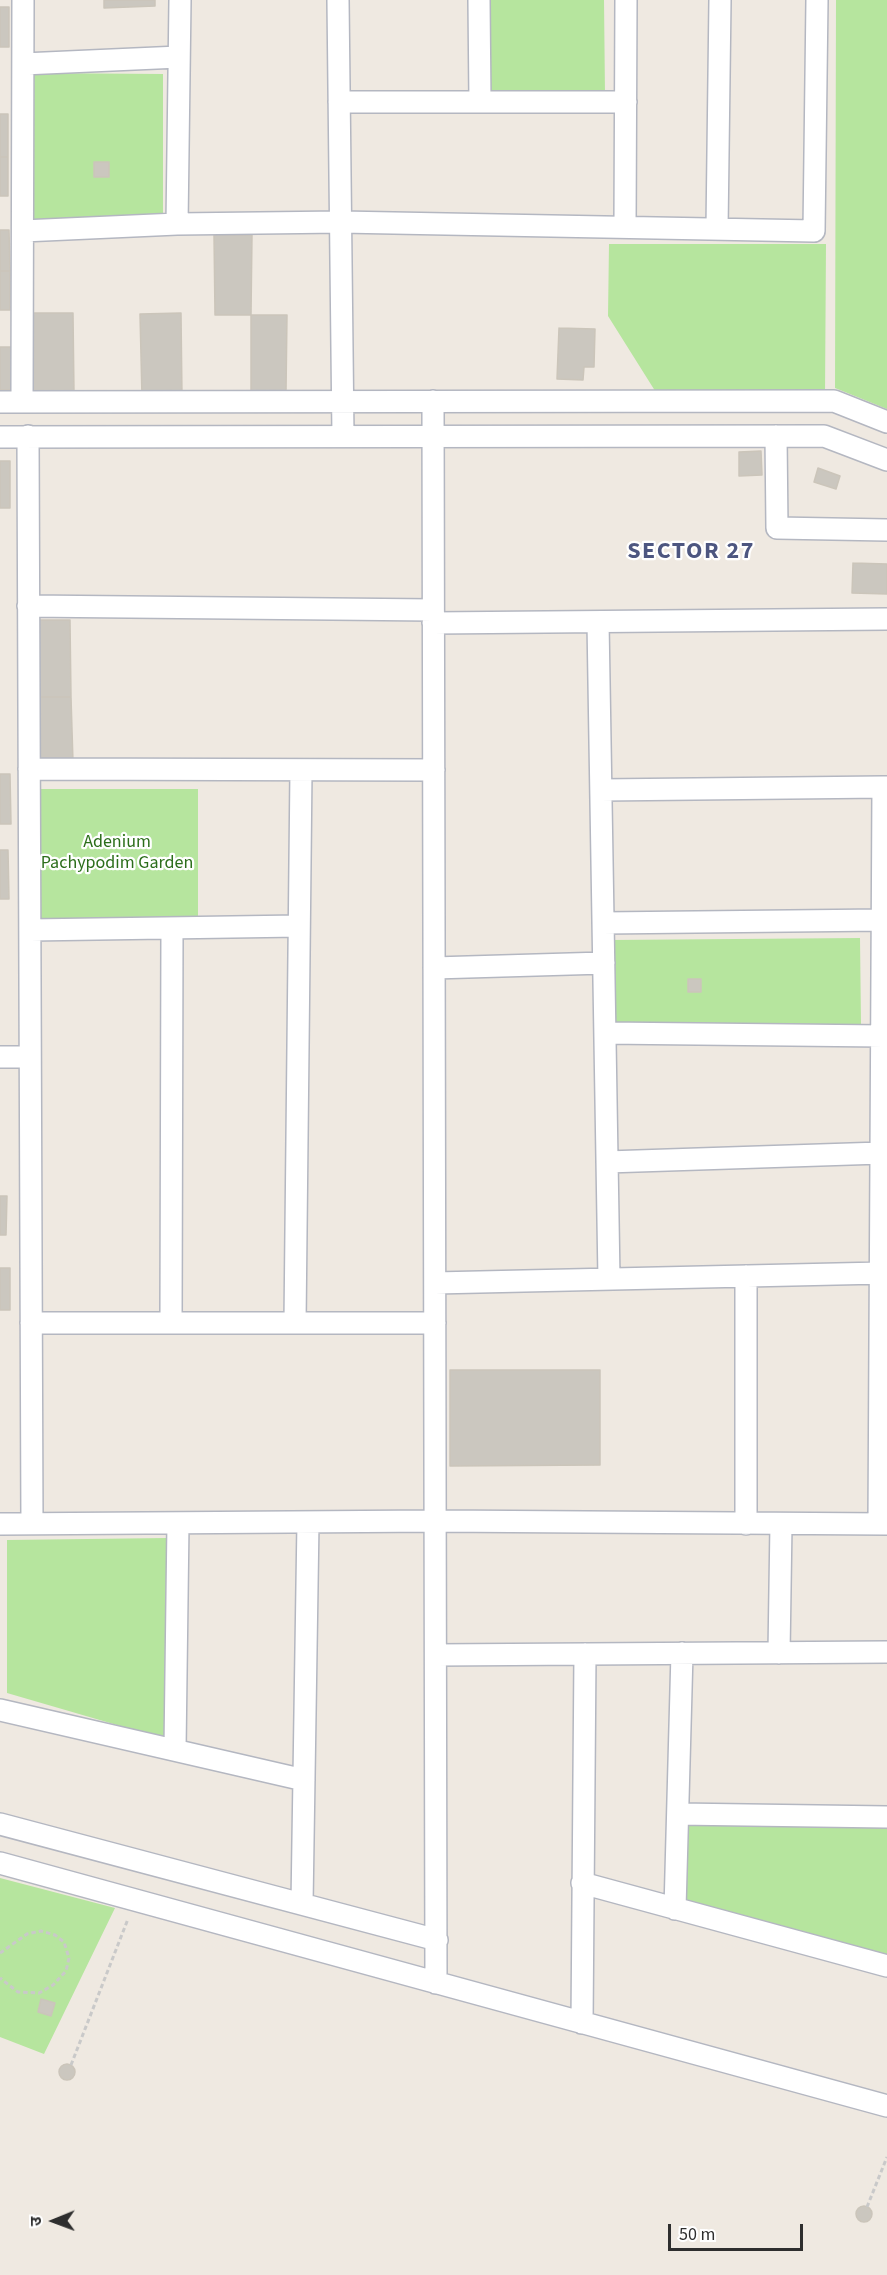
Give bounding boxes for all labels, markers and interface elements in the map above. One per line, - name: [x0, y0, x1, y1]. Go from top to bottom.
- district label: SECTOR 27: [627, 539, 755, 567]
- park label: Adenium Pachypodim Garden: [41, 832, 193, 874]
- north arrow: [24, 2191, 84, 2251]
- scale bar: [671, 2212, 806, 2250]
- text: उ: [25, 2216, 47, 2226]
- text: 50 m: [679, 2222, 715, 2247]

